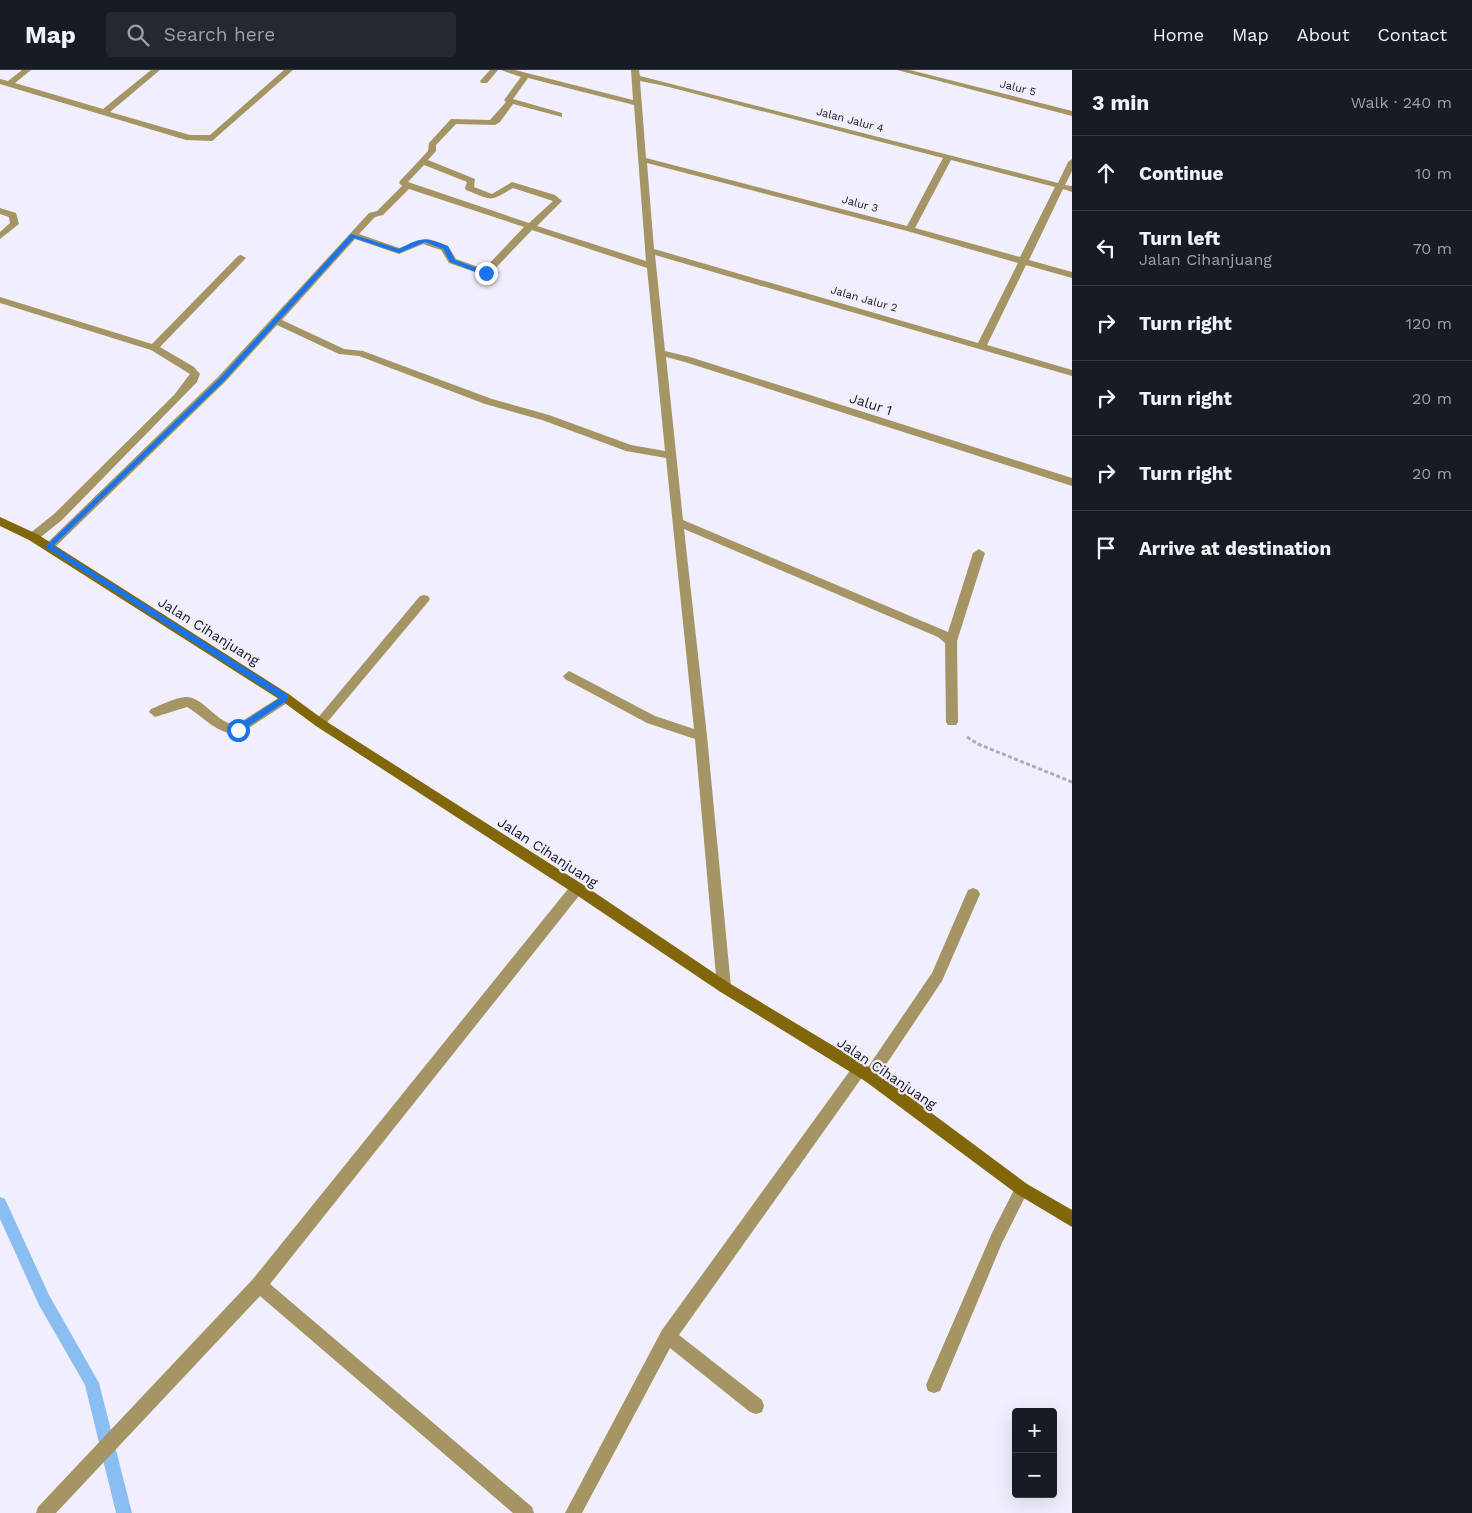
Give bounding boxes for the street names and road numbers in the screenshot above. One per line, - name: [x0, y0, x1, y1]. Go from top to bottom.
- street label: Jalur 5: [999, 77, 1037, 99]
- street label: Jalan Jalur 4: [815, 105, 885, 135]
- street label: Jalur 3: [841, 193, 879, 215]
- street label: Jalan Jalur 2: [829, 283, 899, 315]
- street label: Jalur 1: [848, 390, 894, 418]
- street label: Jalan Cihanjuang: [155, 593, 263, 669]
- street label: Jalan Cihanjuang: [495, 814, 602, 891]
- street label: Jalan Cihanjuang: [834, 1034, 940, 1112]

